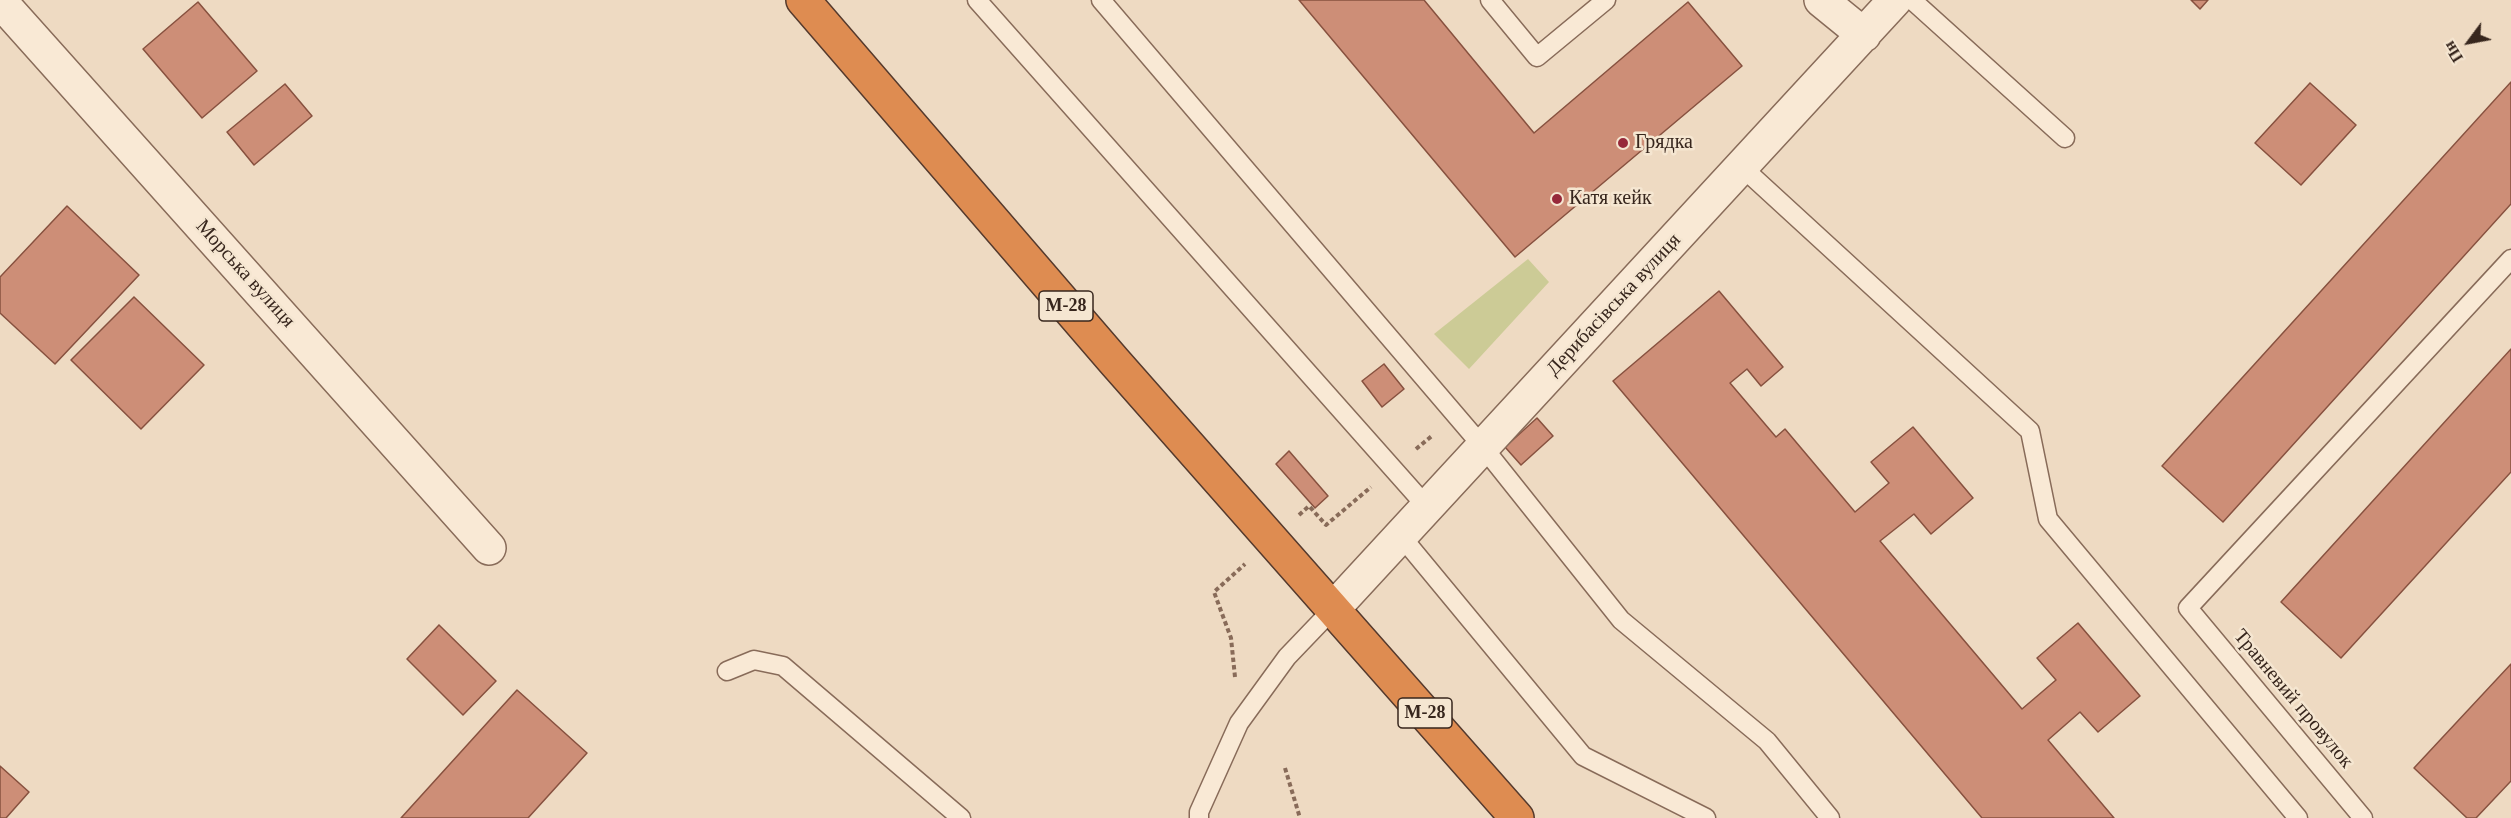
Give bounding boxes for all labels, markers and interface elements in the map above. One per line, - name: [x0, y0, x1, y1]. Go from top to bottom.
- north arrow: [2439, 12, 2499, 72]
- text: Пн: [2440, 38, 2466, 66]
- place label: Грядка: [1635, 131, 1693, 155]
- marker: Грядка: [1616, 136, 1630, 150]
- place label: Катя кейк: [1569, 187, 1652, 211]
- marker: Катя кейк: [1550, 192, 1564, 206]
- street label: Морська вулиця: [190, 215, 300, 333]
- street label: Дерибасівська вулиця: [1542, 229, 1686, 381]
- road number: М-28: [1039, 291, 1093, 321]
- street label: Травневий провулок: [2228, 625, 2358, 773]
- road number: М-28: [1398, 698, 1452, 728]

